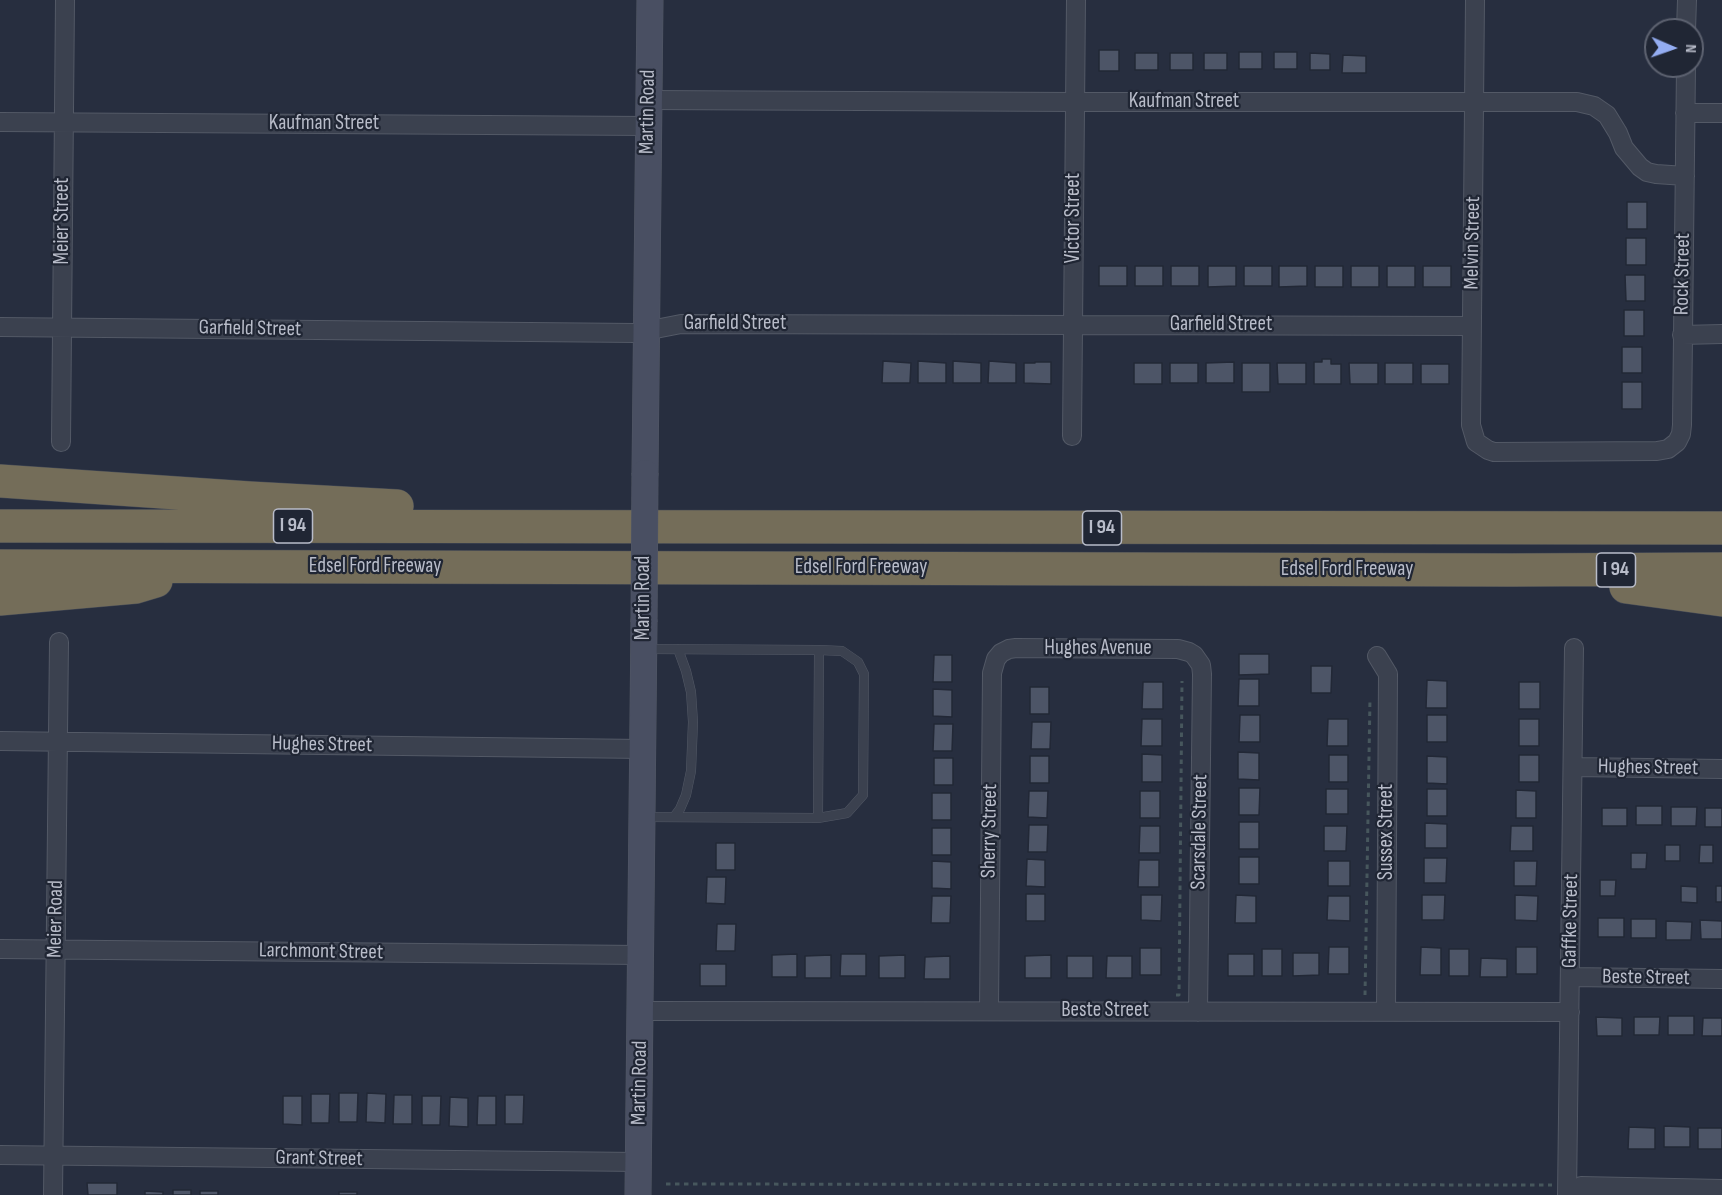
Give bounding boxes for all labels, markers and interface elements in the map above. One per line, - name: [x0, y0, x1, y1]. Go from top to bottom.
- north arrow: [1644, 18, 1704, 78]
- text: N: [1681, 44, 1700, 53]
- street label: Martin Road: [635, 70, 661, 154]
- street label: Kaufman Street: [1129, 89, 1239, 115]
- street label: Kaufman Street: [269, 111, 379, 137]
- street label: Victor Street: [1061, 173, 1087, 263]
- street label: Meier Street: [50, 178, 76, 264]
- street label: Melvin Street: [1460, 196, 1486, 290]
- street label: Rock Street: [1670, 233, 1696, 315]
- street label: Garfield Street: [684, 311, 786, 337]
- street label: Garfield Street: [1170, 312, 1272, 338]
- street label: Garfield Street: [198, 316, 302, 342]
- road number: I 94: [274, 509, 312, 543]
- road number: I 94: [1082, 511, 1122, 545]
- road number: I 94: [1596, 553, 1636, 587]
- street label: Edsel Ford Freeway: [309, 554, 441, 580]
- street label: Edsel Ford Freeway: [795, 555, 927, 581]
- street label: Martin Road: [631, 556, 657, 640]
- street label: Edsel Ford Freeway: [1281, 557, 1413, 583]
- street label: Hughes Avenue: [1044, 636, 1152, 662]
- street label: Hughes Street: [272, 732, 372, 758]
- street label: Hughes Street: [1598, 755, 1698, 781]
- street label: Scarsdale Street: [1186, 774, 1214, 890]
- street label: Sherry Street: [977, 784, 1003, 878]
- street label: Sussex Street: [1374, 784, 1400, 880]
- street label: Gaffke Street: [1558, 874, 1584, 968]
- street label: Meier Road: [43, 880, 69, 958]
- street label: Larchmont Street: [259, 938, 383, 966]
- street label: Beste Street: [1602, 965, 1690, 991]
- street label: Beste Street: [1061, 998, 1149, 1024]
- street label: Martin Road: [627, 1041, 653, 1125]
- street label: Grant Street: [275, 1146, 363, 1172]

